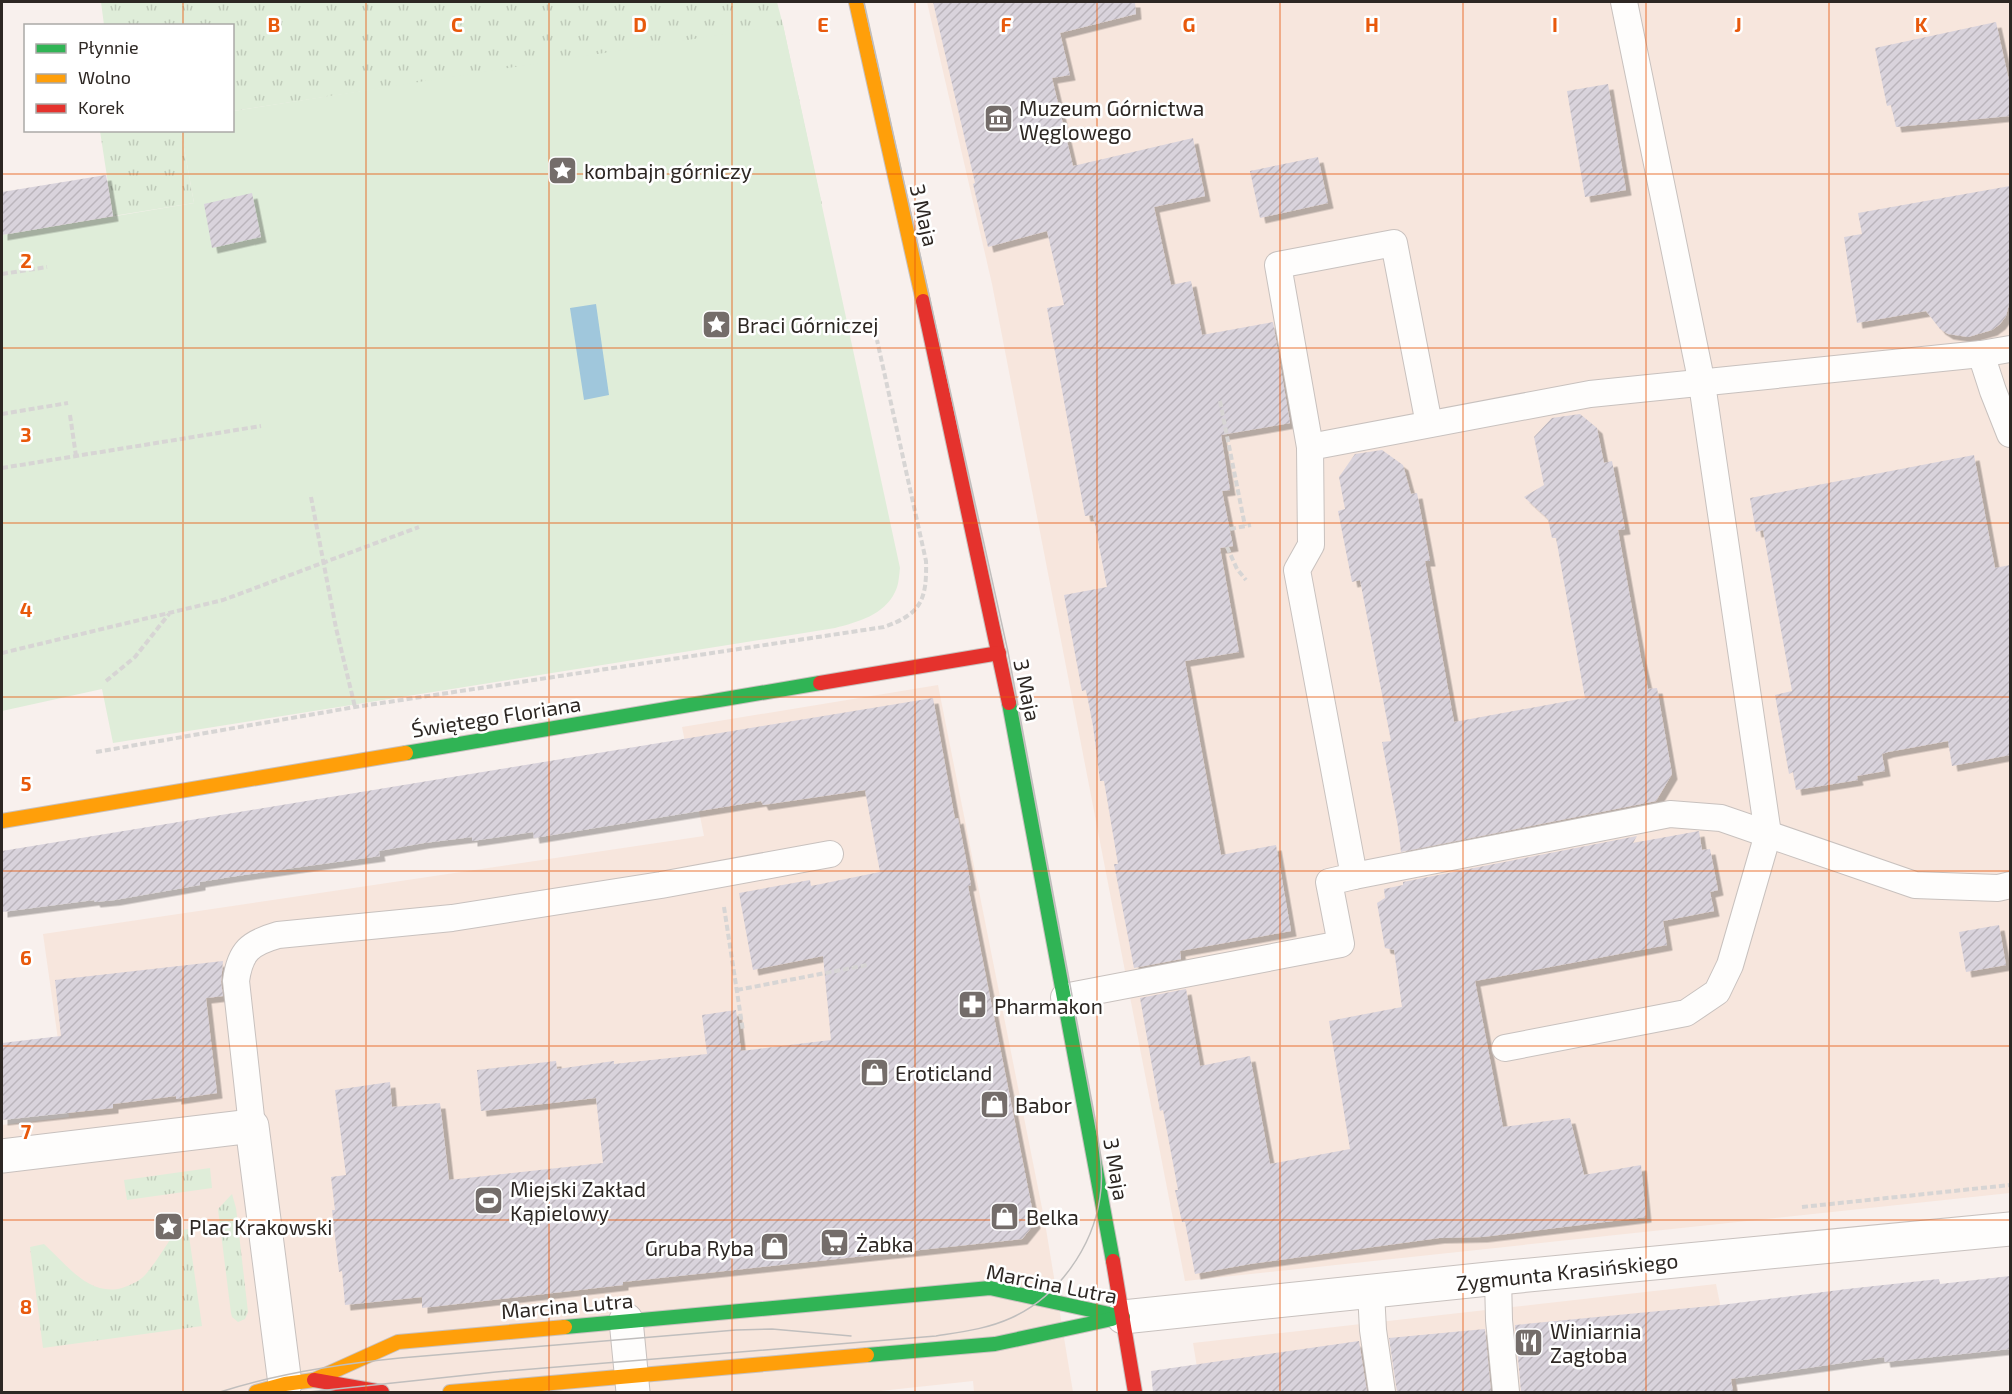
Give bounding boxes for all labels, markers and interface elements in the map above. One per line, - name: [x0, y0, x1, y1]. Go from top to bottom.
- text: B: [268, 12, 280, 36]
- text: C: [451, 12, 463, 36]
- text: D: [633, 12, 647, 36]
- text: E: [817, 12, 829, 36]
- text: F: [1000, 12, 1012, 36]
- text: G: [1183, 12, 1195, 36]
- text: H: [1365, 12, 1379, 36]
- text: I: [1552, 12, 1558, 36]
- text: J: [1734, 12, 1742, 36]
- text: K: [1915, 12, 1928, 36]
- legend: [24, 24, 234, 132]
- text: Płynnie: [78, 36, 139, 58]
- text: Wolno: [78, 66, 131, 88]
- place label: Muzeum Górnictwa Węglowego: [1019, 95, 1204, 144]
- text: Korek: [78, 96, 124, 118]
- museum icon: Muzeum Górnictwa Węglowego: [982, 103, 1014, 135]
- place icon: kombajn górniczy: [547, 154, 579, 186]
- place label: kombajn górniczy: [584, 158, 752, 184]
- street label: 3 Maja: [905, 181, 944, 249]
- text: 2: [20, 248, 32, 272]
- place icon: Braci Górniczej: [700, 308, 732, 340]
- place label: Braci Górniczej: [737, 312, 879, 338]
- text: 3: [20, 422, 32, 446]
- text: 4: [20, 597, 33, 621]
- street label: 3 Maja: [1008, 657, 1047, 724]
- street label: Świętego Floriana: [409, 690, 583, 742]
- text: 5: [20, 771, 32, 795]
- text: 6: [20, 945, 32, 969]
- pharmacy icon: Pharmakon: [957, 989, 989, 1021]
- place label: Pharmakon: [994, 993, 1103, 1018]
- shop icon: Eroticland: [858, 1056, 890, 1088]
- place label: Eroticland: [895, 1060, 992, 1085]
- shop icon: Babor: [978, 1088, 1010, 1120]
- place label: Babor: [1015, 1092, 1072, 1117]
- text: 7: [21, 1119, 32, 1143]
- street label: 3 Maja: [1098, 1136, 1135, 1202]
- place label: Miejski Zakład Kąpielowy: [510, 1176, 646, 1225]
- sports icon: Miejski Zakład Kąpielowy: [473, 1184, 505, 1216]
- shop icon: Belka: [989, 1200, 1021, 1232]
- place label: Belka: [1026, 1204, 1079, 1229]
- place icon: Plac Krakowski: [152, 1210, 184, 1242]
- place label: Plac Krakowski: [189, 1214, 333, 1239]
- supermarket icon: Żabka: [819, 1227, 851, 1259]
- shop icon: Gruba Ryba: [759, 1231, 791, 1263]
- place label: Żabka: [856, 1231, 914, 1256]
- place label: Gruba Ryba: [645, 1235, 754, 1260]
- street label: Zygmunta Krasińskiego: [1455, 1247, 1679, 1295]
- street label: Marcina Lutra: [984, 1258, 1120, 1308]
- street label: Marcina Lutra: [500, 1287, 634, 1323]
- text: 8: [20, 1294, 32, 1318]
- place label: Winiarnia Zagłoba: [1550, 1318, 1641, 1367]
- restaurant icon: Winiarnia Zagłoba: [1513, 1326, 1545, 1358]

